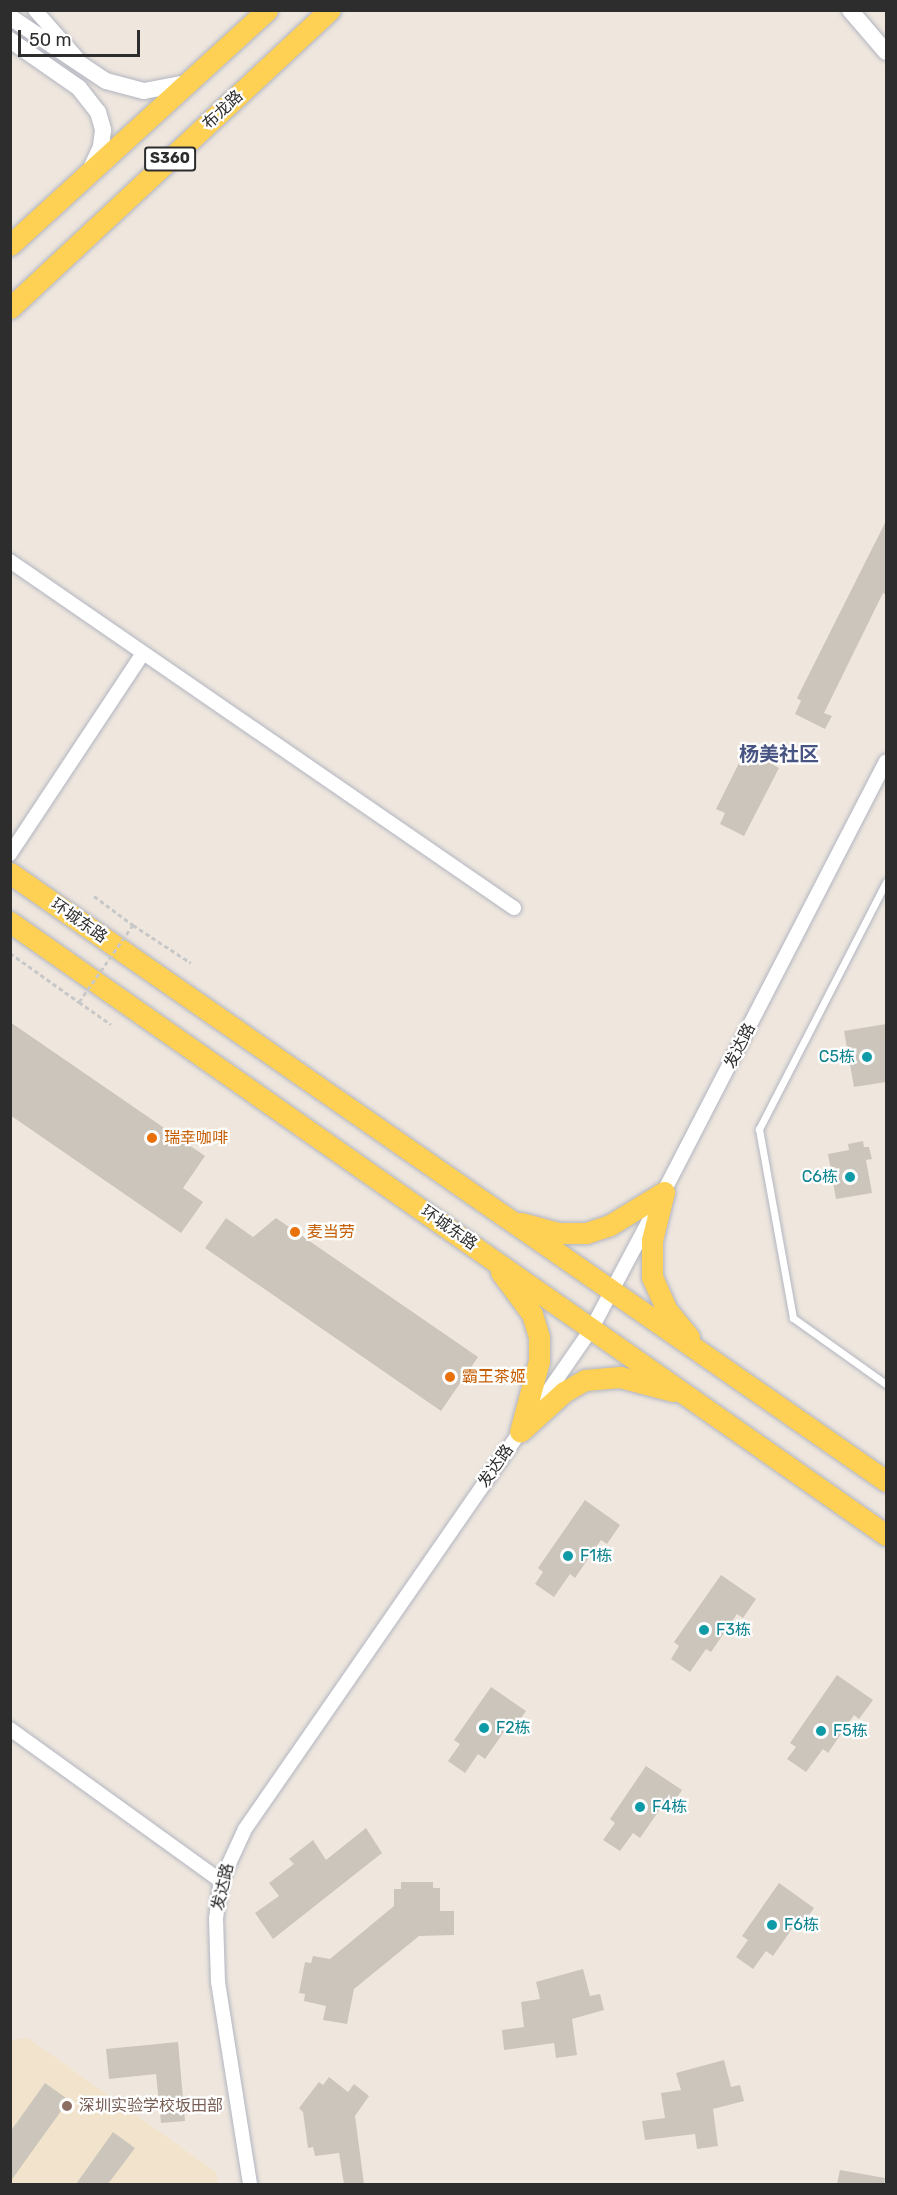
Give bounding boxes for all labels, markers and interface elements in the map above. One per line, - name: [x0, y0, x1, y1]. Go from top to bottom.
- scale bar: [21, 18, 142, 56]
- text: 50 m: [29, 29, 72, 51]
- street label: 布龙路: [199, 87, 247, 133]
- road number: S360: [143, 147, 197, 171]
- district label: 杨美社区: [739, 742, 819, 766]
- street label: 环城东路: [47, 895, 111, 947]
- street label: 发达路: [721, 1020, 759, 1072]
- place label: C5栋: [819, 1047, 855, 1067]
- marker: C5栋: [860, 1050, 874, 1064]
- place label: 瑞幸咖啡: [164, 1128, 228, 1148]
- marker: 瑞幸咖啡: [145, 1131, 159, 1145]
- place label: C6栋: [802, 1167, 838, 1187]
- marker: C6栋: [843, 1170, 857, 1184]
- street label: 环城东路: [417, 1202, 481, 1254]
- place label: 麦当劳: [307, 1222, 355, 1242]
- marker: 麦当劳: [288, 1225, 302, 1239]
- place label: 霸王茶姬: [462, 1367, 526, 1387]
- marker: 霸王茶姬: [443, 1370, 457, 1384]
- street label: 发达路: [474, 1441, 518, 1491]
- place label: F1栋: [580, 1546, 612, 1566]
- marker: F1栋: [561, 1549, 575, 1563]
- place label: F3栋: [716, 1620, 751, 1640]
- marker: F3栋: [697, 1623, 711, 1637]
- place label: F2栋: [496, 1718, 531, 1738]
- marker: F2栋: [477, 1721, 491, 1735]
- place label: F5栋: [833, 1721, 868, 1741]
- marker: F5栋: [814, 1724, 828, 1738]
- place label: F4栋: [652, 1797, 687, 1817]
- marker: F4栋: [633, 1800, 647, 1814]
- street label: 发达路: [208, 1861, 238, 1913]
- place label: F6栋: [784, 1915, 819, 1935]
- marker: F6栋: [765, 1918, 779, 1932]
- place label: 深圳实验学校坂田部: [79, 2096, 223, 2116]
- marker: 深圳实验学校坂田部: [60, 2099, 74, 2113]

